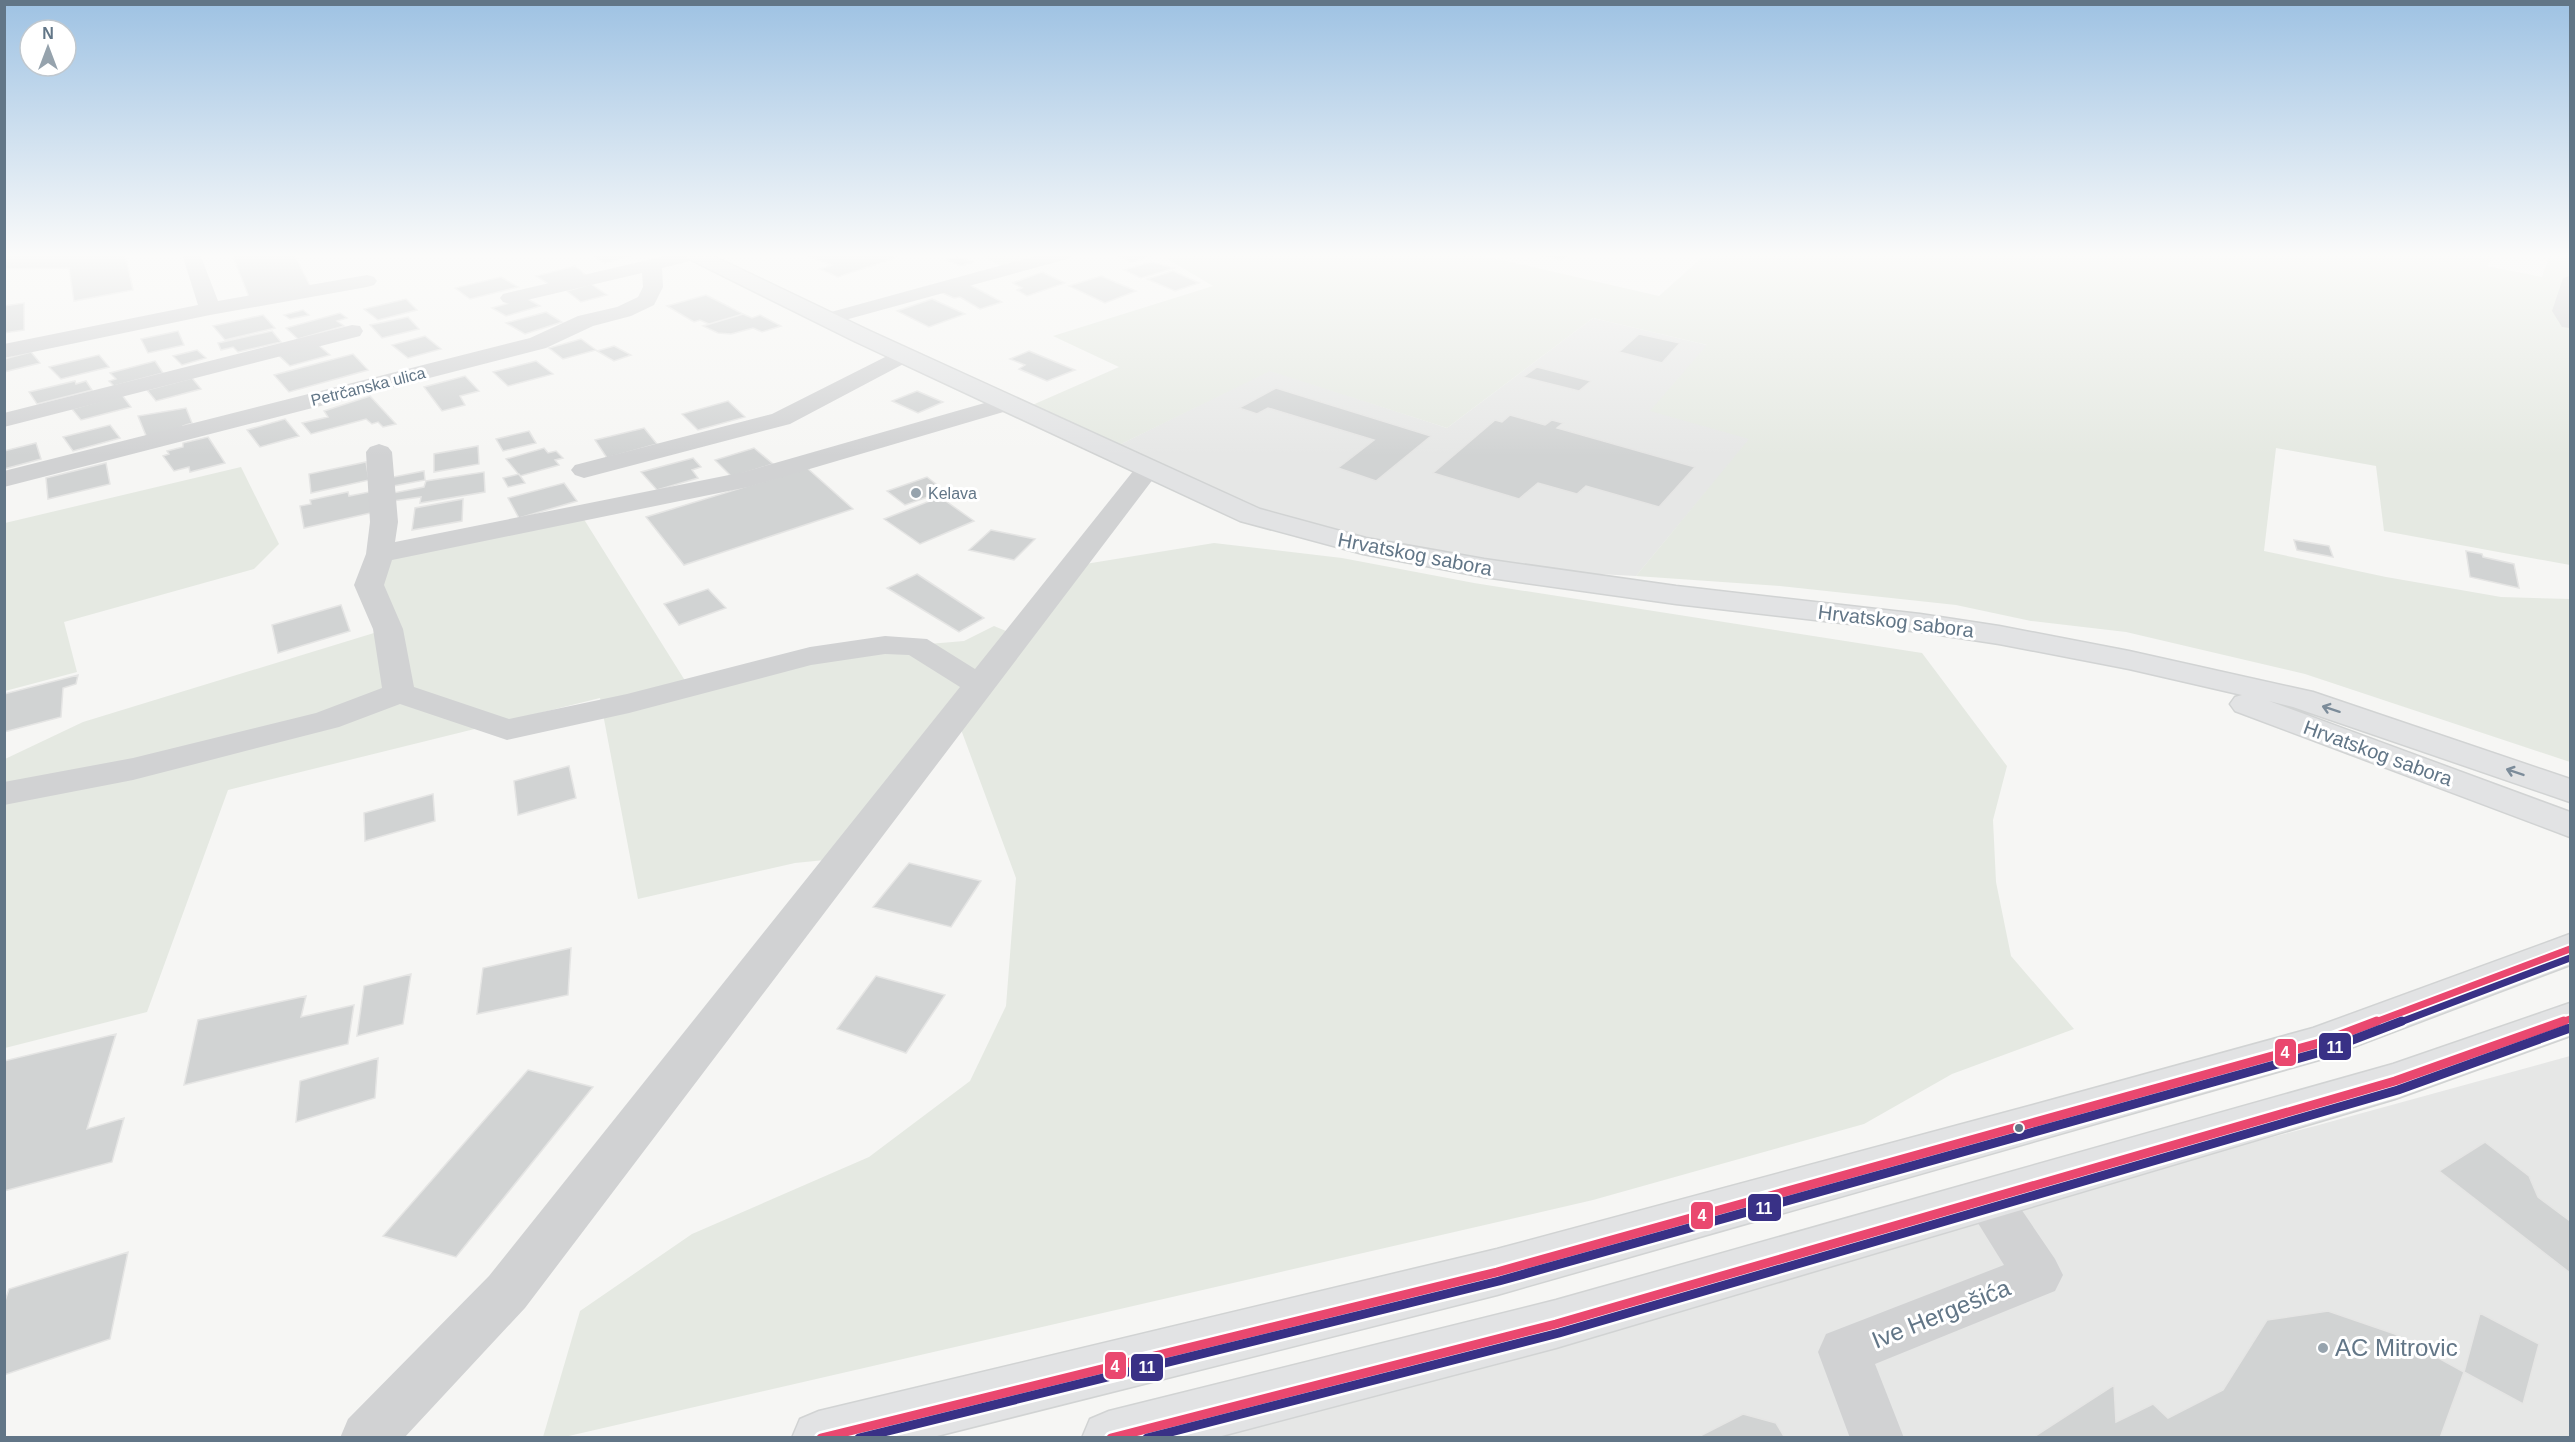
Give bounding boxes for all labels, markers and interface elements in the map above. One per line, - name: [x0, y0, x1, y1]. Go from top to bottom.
- north arrow: [18, 18, 78, 78]
- text: N: [42, 25, 54, 42]
- street label: Petrčanska ulica: [309, 364, 427, 409]
- place label: Kelava: [928, 485, 977, 502]
- marker: Kelava: [909, 486, 923, 500]
- street label: Hrvatskog sabora: [1336, 528, 1495, 580]
- street label: Hrvatskog sabora: [1817, 601, 1976, 642]
- one-way arrow: [2322, 702, 2341, 713]
- street label: Hrvatskog sabora: [2301, 716, 2456, 790]
- one-way arrow: [2506, 765, 2525, 776]
- line badge: 11: [2318, 1032, 2352, 1061]
- line badge: 4: [2274, 1038, 2297, 1067]
- text: 11: [2327, 1039, 2344, 1056]
- text: 4: [2281, 1044, 2290, 1061]
- unlabelled marker: [2013, 1122, 2025, 1134]
- line badge: 11: [1747, 1193, 1782, 1222]
- text: 11: [1756, 1200, 1773, 1217]
- line badge: 4: [1690, 1201, 1714, 1230]
- text: 4: [1698, 1207, 1707, 1224]
- street label: Ive Hergešića: [1868, 1273, 2014, 1354]
- place label: AC Mitrovic: [2335, 1334, 2458, 1361]
- marker: AC Mitrovic: [2316, 1341, 2330, 1355]
- line badge: 4: [1104, 1351, 1127, 1380]
- line badge: 11: [1130, 1353, 1164, 1382]
- text: 4: [1111, 1358, 1120, 1375]
- text: 11: [1139, 1359, 1156, 1376]

